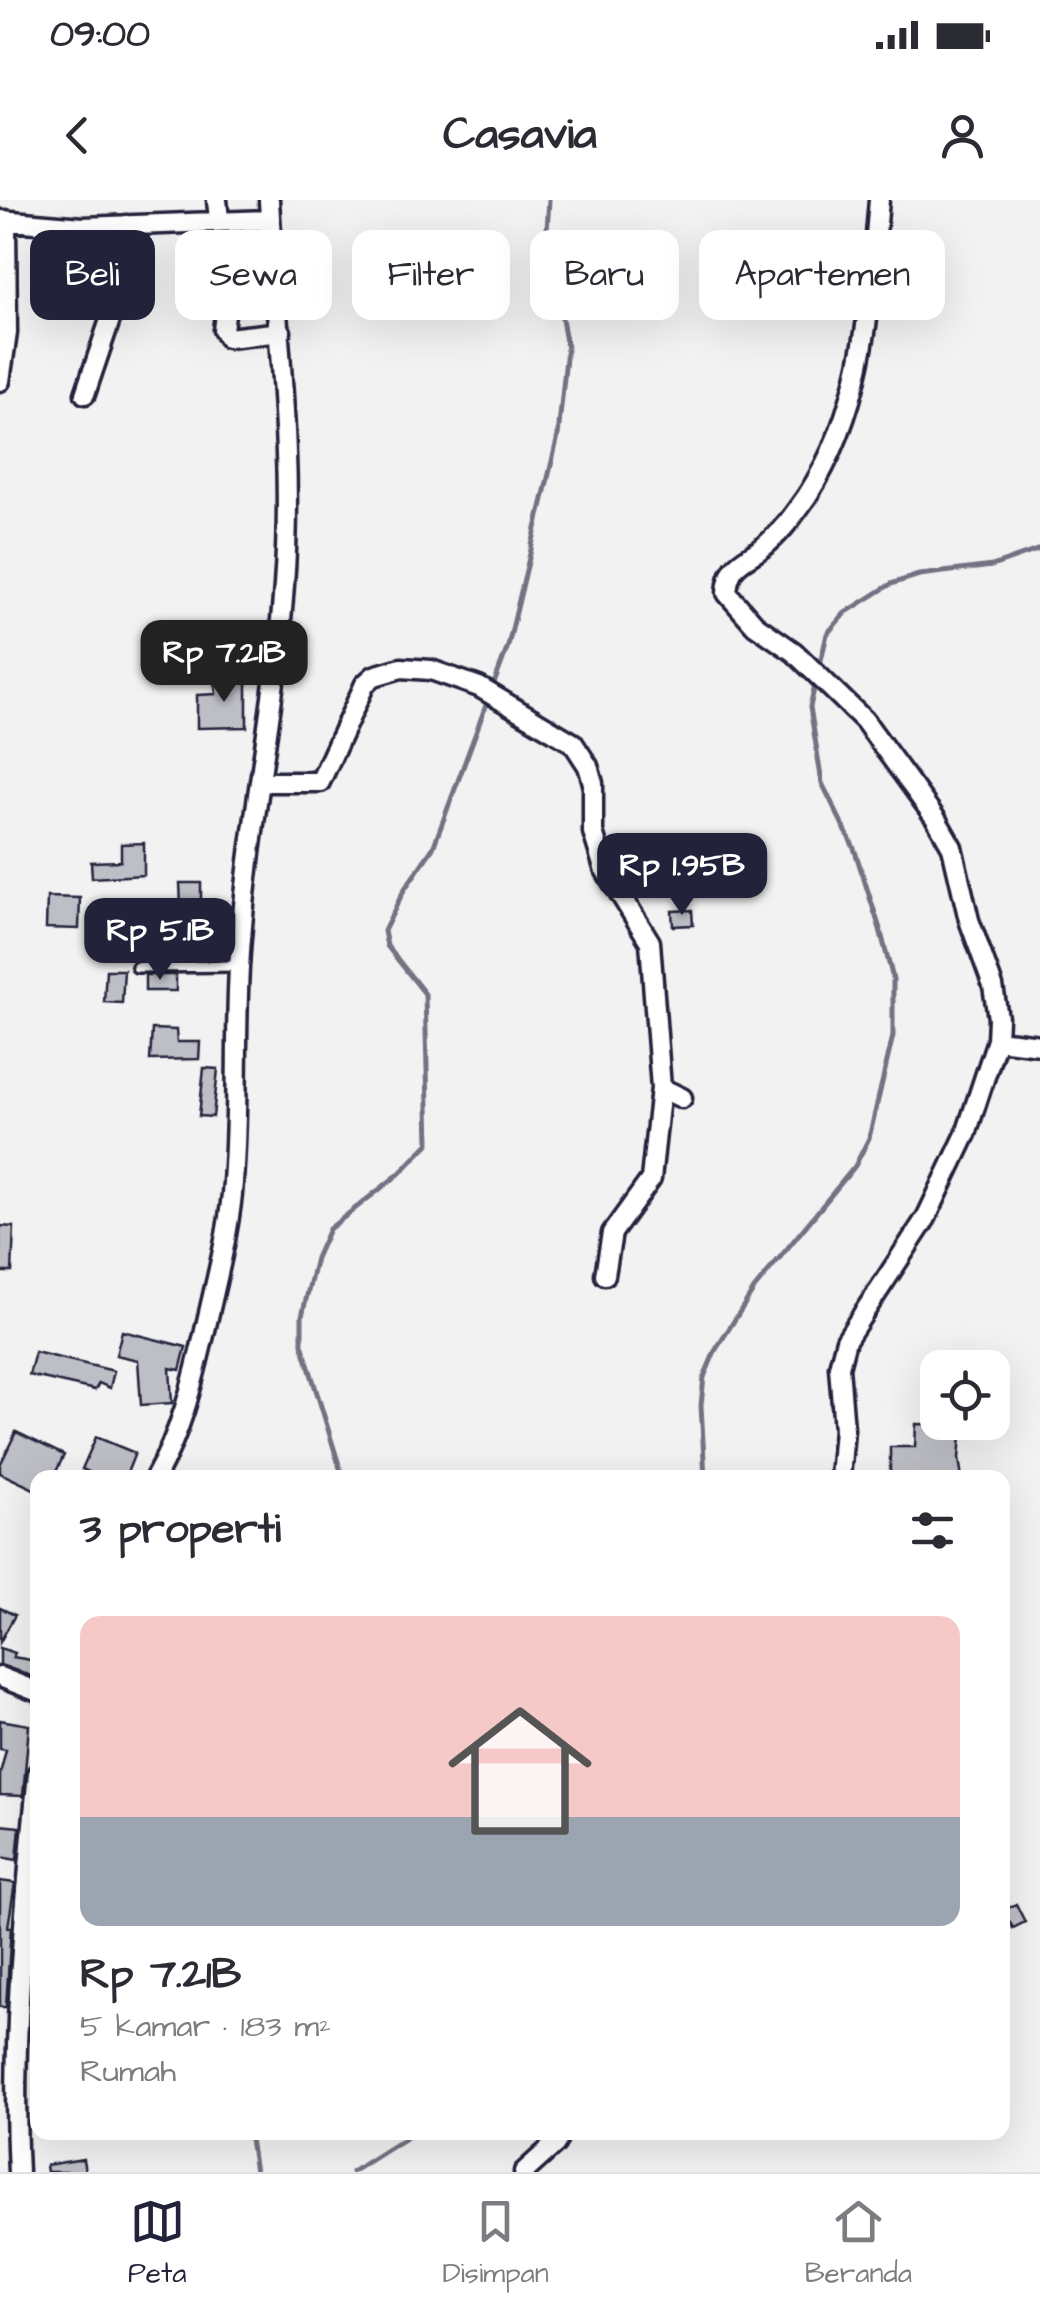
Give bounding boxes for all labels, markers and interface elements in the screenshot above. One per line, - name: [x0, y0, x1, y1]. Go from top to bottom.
- text: 09:00: [50, 9, 150, 61]
- text: Casavia: [443, 104, 597, 166]
- icon: back: [50, 108, 105, 163]
- icon: person: [935, 108, 990, 163]
- chip: Beli: [30, 230, 155, 320]
- chip: Sewa: [175, 230, 332, 320]
- chip: Filter: [352, 230, 510, 320]
- chip: Baru: [530, 230, 679, 320]
- chip: Apartemen: [699, 230, 945, 320]
- pin: Rp 7.21B: [121, 620, 327, 705]
- text: Rp 7.21B: [163, 630, 285, 675]
- pin: Rp 1.95B: [579, 833, 785, 918]
- text: Rp 1.95B: [619, 843, 745, 888]
- pin: Rp 5.1B: [68, 898, 252, 983]
- text: Rp 5.1B: [106, 908, 214, 953]
- map controls: [920, 1350, 1010, 1440]
- button: locate: [920, 1350, 1010, 1440]
- text: 3 properti: [80, 1501, 281, 1559]
- icon: filters: [905, 1503, 960, 1558]
- icon: home: [430, 1681, 610, 1861]
- text: Rp 7.21B: [80, 1946, 241, 2004]
- text: 5 kamar · 183 m²: [80, 2004, 331, 2049]
- text: Rumah: [80, 2049, 176, 2094]
- tab: Peta: [128, 2194, 187, 2293]
- tab: Disimpan: [442, 2194, 549, 2293]
- tab: Beranda: [805, 2194, 912, 2293]

